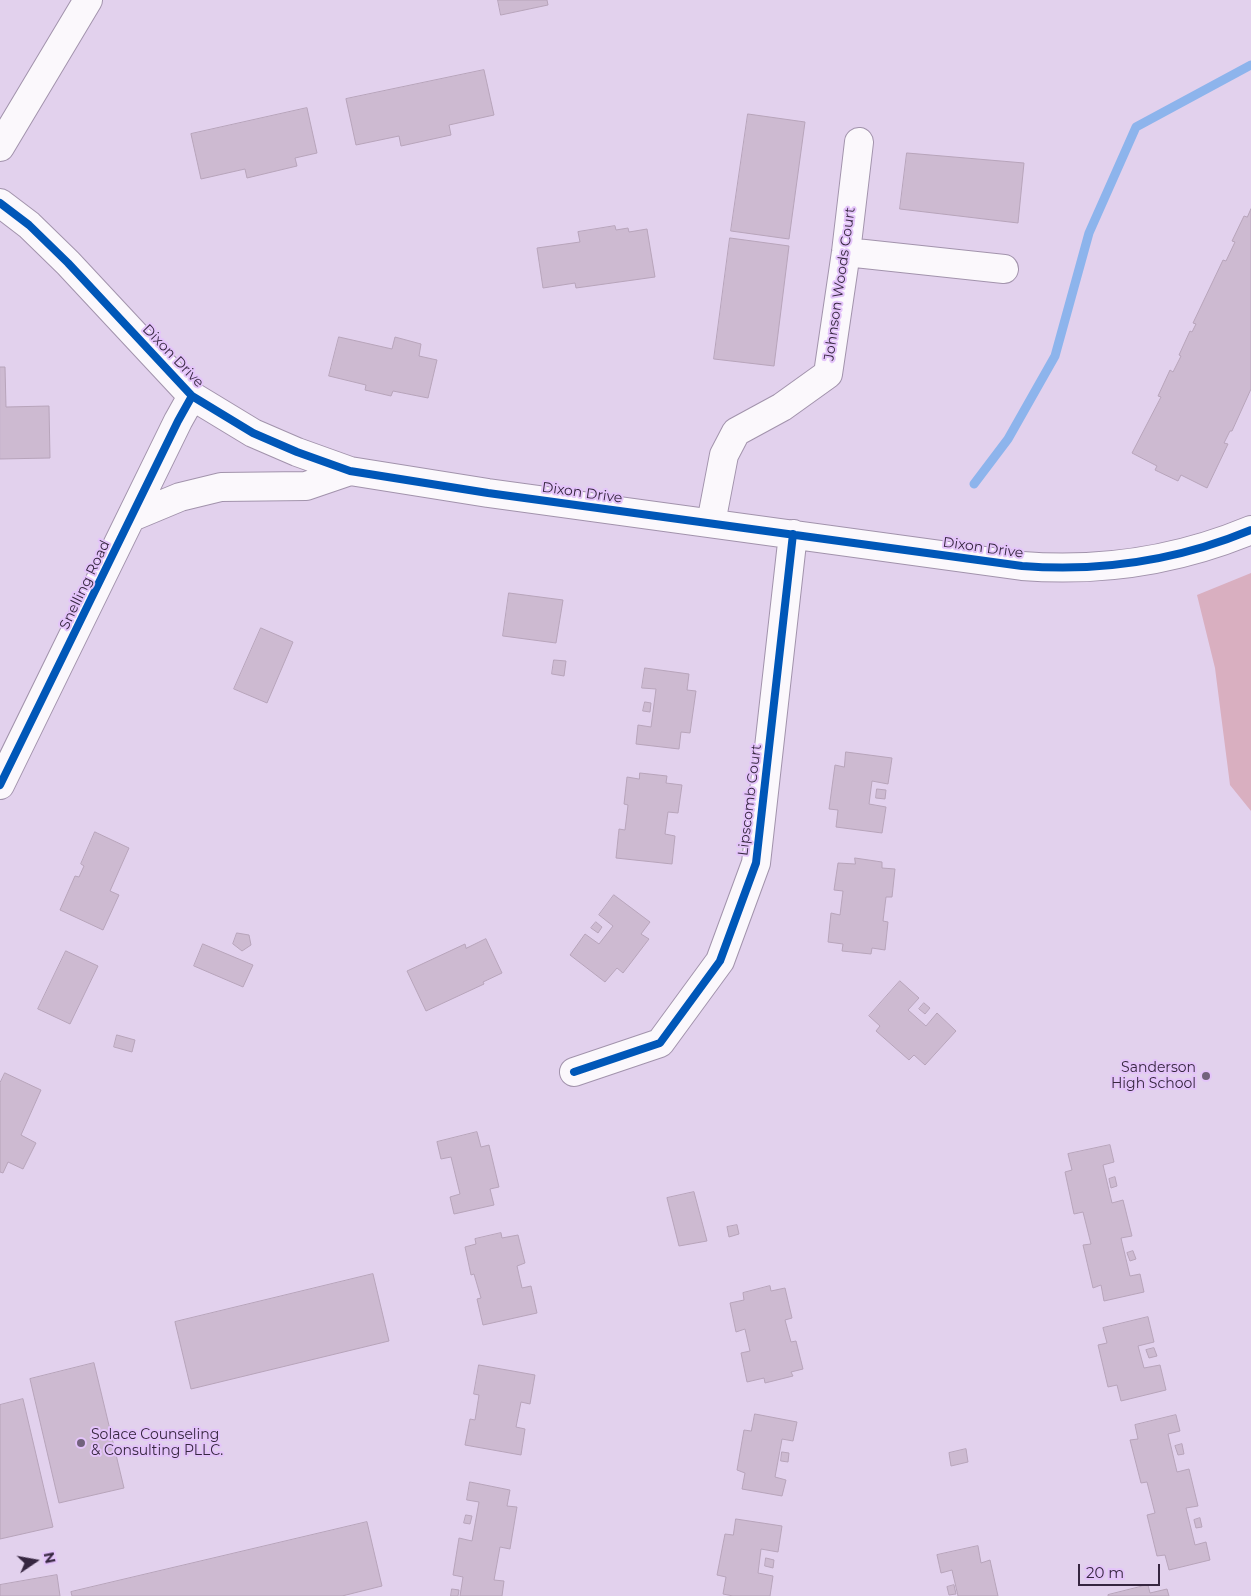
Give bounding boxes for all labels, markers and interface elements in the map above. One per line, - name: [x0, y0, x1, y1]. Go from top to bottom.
- street label: Johnson Woods Court: [821, 206, 859, 362]
- street label: Dixon Drive: [139, 321, 207, 391]
- street label: Dixon Drive: [541, 479, 623, 507]
- street label: Dixon Drive: [942, 534, 1024, 562]
- street label: Snelling Road: [56, 538, 114, 632]
- street label: Lipscomb Court: [735, 743, 765, 857]
- place label: Sanderson High School: [1111, 1060, 1196, 1092]
- marker: Sanderson High School: [1200, 1070, 1212, 1082]
- place label: Solace Counseling & Consulting PLLC.: [91, 1427, 223, 1460]
- marker: Solace Counseling & Consulting PLLC.: [75, 1437, 87, 1449]
- north arrow: [10, 1536, 60, 1586]
- text: N: [40, 1550, 60, 1565]
- scale bar: [1081, 1554, 1164, 1586]
- text: 20 m: [1086, 1563, 1124, 1582]

